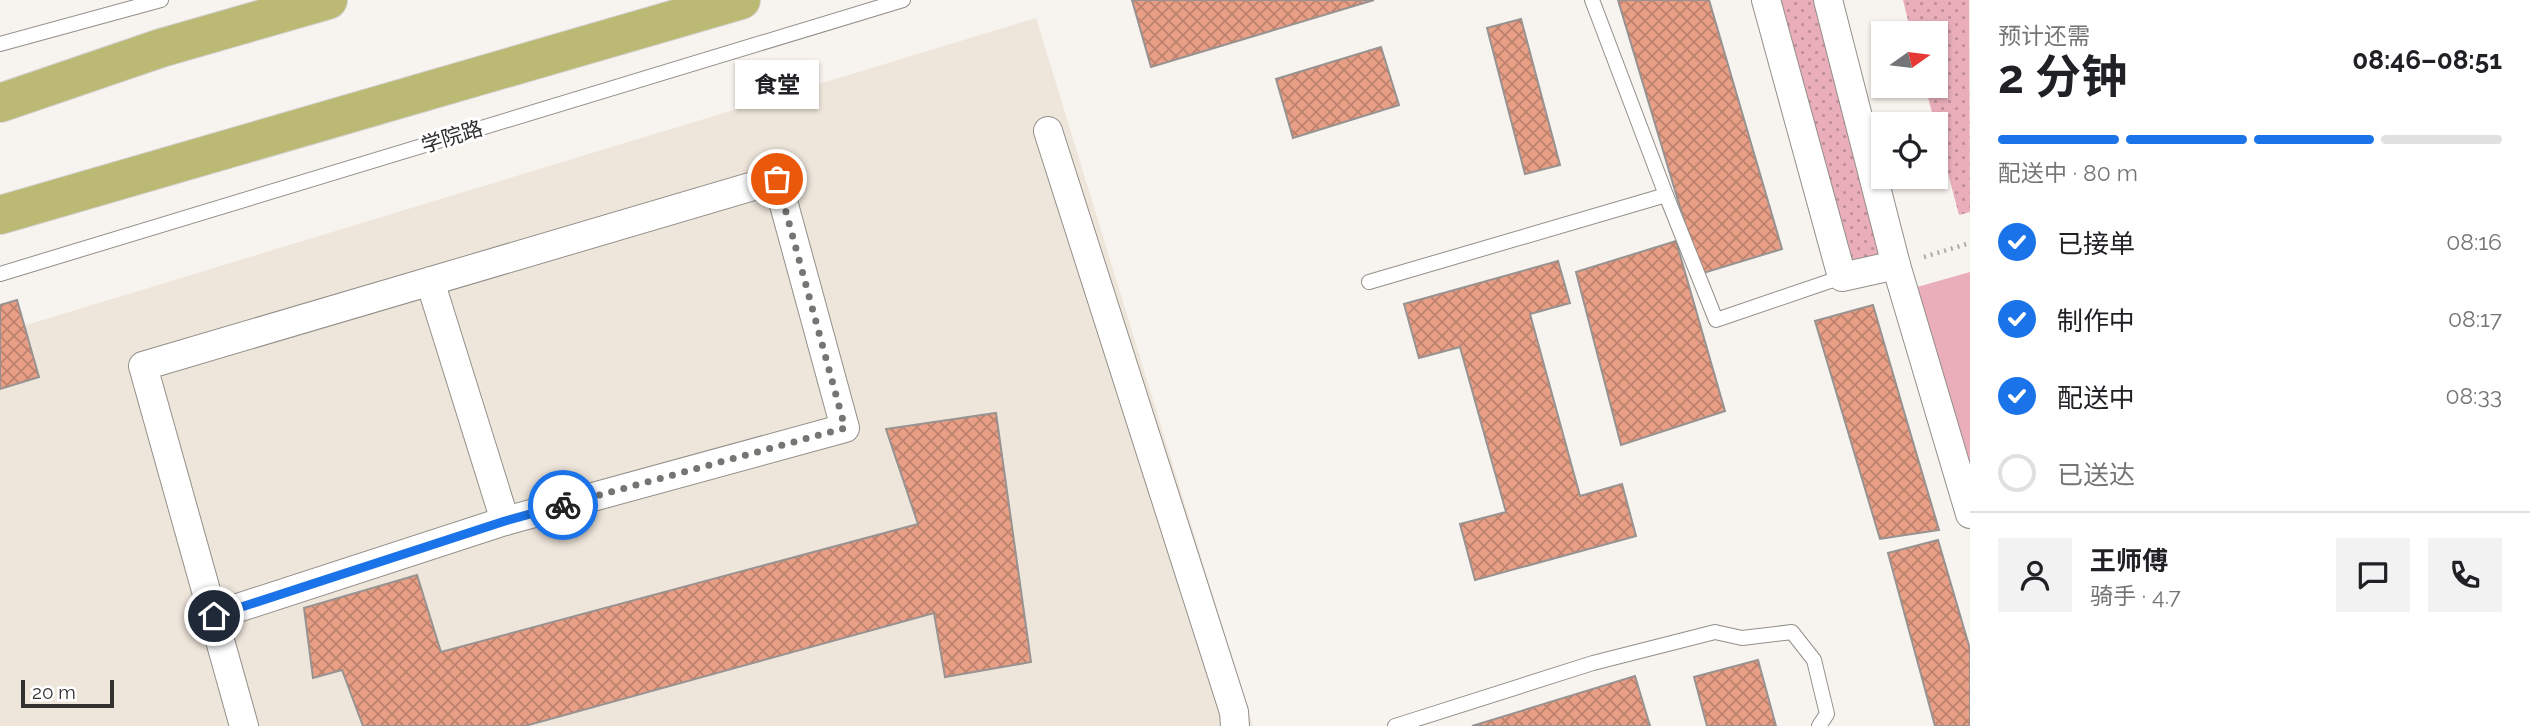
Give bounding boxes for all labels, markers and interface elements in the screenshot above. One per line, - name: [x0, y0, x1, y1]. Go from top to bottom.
- north arrow: [1871, 21, 1948, 98]
- map controls: [1871, 21, 1948, 189]
- text: 预计还需: [1998, 22, 2090, 49]
- text: 08:46–08:51: [2352, 45, 2502, 75]
- text: 2 分钟: [1998, 50, 2127, 104]
- callout: 食堂: [735, 60, 819, 109]
- text: 食堂: [754, 71, 800, 98]
- button: locate: [1871, 112, 1948, 189]
- street label: 学院路: [418, 115, 486, 158]
- pin: [747, 149, 807, 209]
- text: 配送中 · 80 m: [1998, 159, 2138, 186]
- icon: bag: [758, 160, 796, 198]
- icon: check: [1998, 223, 2036, 261]
- text: 08:16: [2446, 228, 2502, 255]
- text: 已接单: [2057, 229, 2135, 259]
- icon: check: [1998, 300, 2036, 338]
- text: 08:17: [2448, 305, 2502, 332]
- text: 制作中: [2057, 306, 2135, 336]
- icon: check: [1998, 377, 2036, 415]
- text: 08:33: [2445, 382, 2502, 409]
- text: 配送中: [2057, 383, 2135, 413]
- text: 已送达: [2057, 460, 2135, 490]
- courier: [528, 470, 598, 540]
- icon: bike: [544, 486, 582, 524]
- button: person: [1998, 538, 2072, 612]
- button: chat: [2336, 538, 2410, 612]
- button: phone: [2428, 538, 2502, 612]
- text: 王师傅: [2090, 546, 2168, 576]
- text: 骑手 · 4.7: [2090, 582, 2181, 609]
- pin: [184, 586, 244, 646]
- icon: home: [195, 597, 233, 635]
- scale bar: [21, 677, 114, 709]
- text: 20 m: [32, 681, 76, 703]

